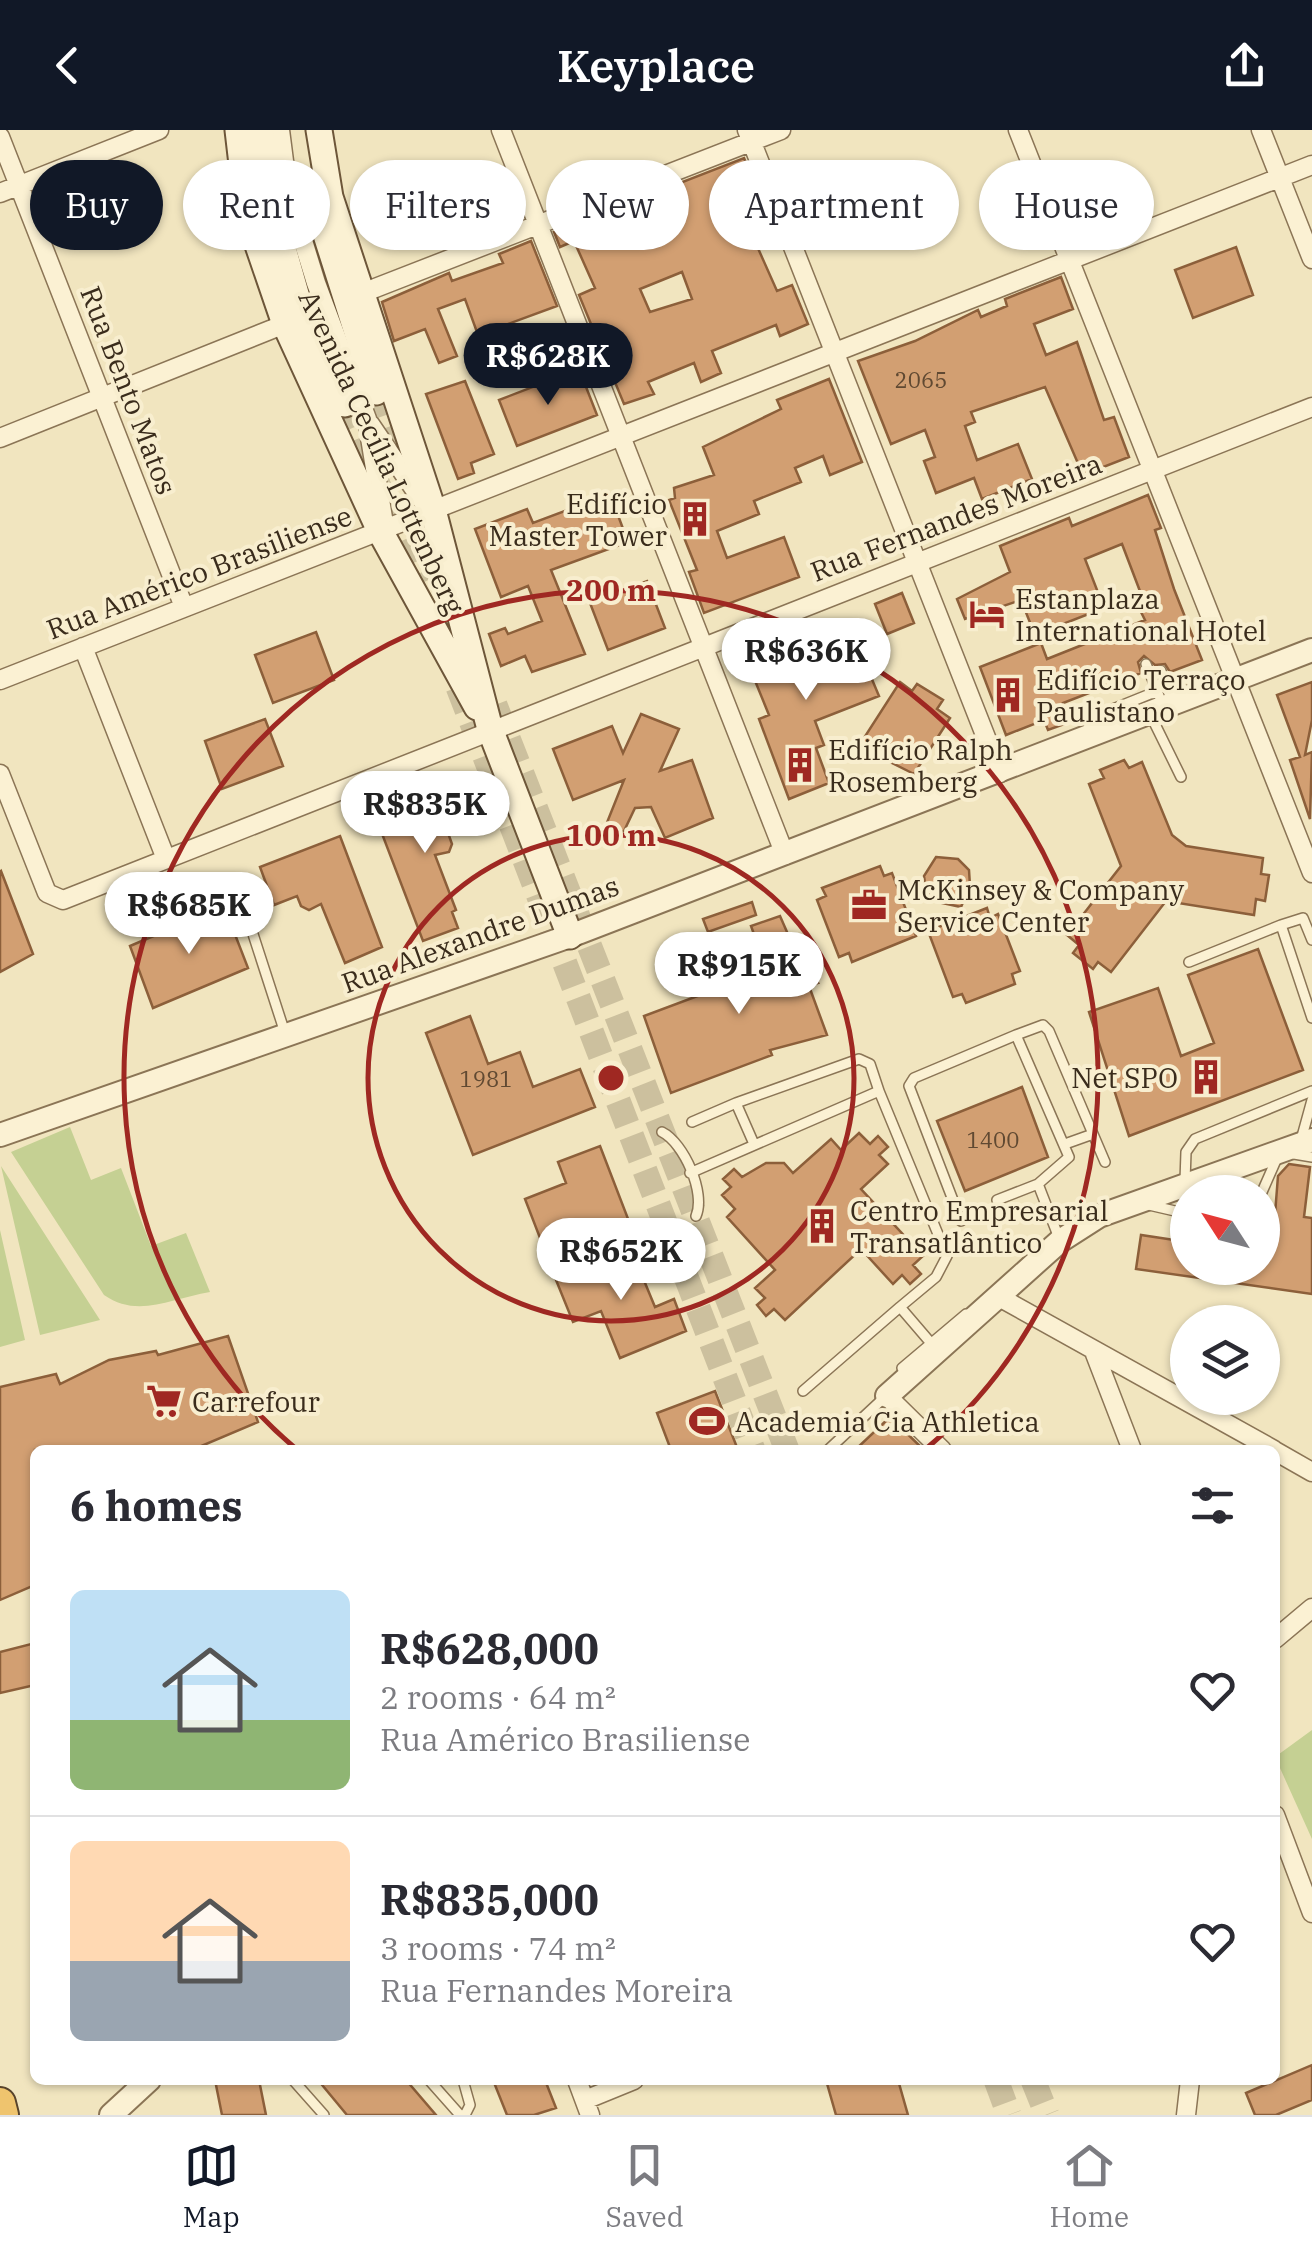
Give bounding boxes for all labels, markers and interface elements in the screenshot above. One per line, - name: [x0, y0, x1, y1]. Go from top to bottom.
- text: Keyplace: [557, 36, 755, 94]
- icon: back: [40, 38, 95, 93]
- icon: share: [1217, 38, 1272, 93]
- chip: Buy: [30, 160, 163, 250]
- chip: Rent: [183, 160, 330, 250]
- chip: Filters: [350, 160, 526, 250]
- chip: New: [546, 160, 689, 250]
- chip: Apartment: [709, 160, 959, 250]
- chip: House: [979, 160, 1154, 250]
- street label: Rua Bento Matos: [72, 280, 186, 500]
- street label: Avenida Cecília Lottenberg: [291, 284, 473, 620]
- pin: R$628K: [467, 323, 629, 408]
- text: R$628K: [486, 334, 610, 376]
- house number: 2065: [895, 365, 947, 394]
- street label: Rua Fernandes Moreira: [805, 444, 1107, 590]
- place label: Edifício Master Tower: [488, 485, 668, 554]
- street label: Rua Américo Brasiliense: [41, 497, 357, 647]
- building icon: Edifício Master Tower: [676, 500, 714, 538]
- text: 200 m: [566, 570, 656, 609]
- place label: Estanplaza International Hotel: [1015, 580, 1266, 649]
- hotel icon: Estanplaza International Hotel: [968, 595, 1006, 633]
- pin: R$636K: [725, 618, 887, 703]
- text: R$636K: [744, 629, 868, 671]
- place label: Edifício Terraço Paulistano: [1036, 661, 1246, 730]
- building icon: Edifício Terraço Paulistano: [989, 676, 1027, 714]
- place label: Edifício Ralph Rosemberg: [828, 731, 1013, 800]
- building icon: Edifício Ralph Rosemberg: [781, 746, 819, 784]
- pin: R$835K: [344, 771, 506, 856]
- text: R$835K: [363, 782, 487, 824]
- text: 100 m: [566, 815, 656, 854]
- street label: Rua Alexandre Dumas: [336, 867, 624, 1001]
- place label: McKinsey & Company Service Center: [897, 871, 1184, 940]
- pin: R$685K: [108, 872, 270, 957]
- text: R$685K: [127, 883, 251, 925]
- office icon: McKinsey & Company Service Center: [850, 886, 888, 924]
- pin: R$915K: [658, 932, 820, 1017]
- text: R$915K: [677, 943, 801, 985]
- building icon: Net SPO: [1187, 1058, 1225, 1096]
- place label: Net SPO: [1071, 1059, 1178, 1096]
- centre of rings: [593, 1060, 629, 1096]
- house number: 1981: [460, 1064, 512, 1093]
- house number: 1400: [967, 1125, 1019, 1154]
- north arrow: [1170, 1175, 1280, 1285]
- map controls: [1170, 1175, 1280, 1415]
- place label: Centro Empresarial Transatlântico: [850, 1192, 1108, 1261]
- building icon: Centro Empresarial Transatlântico: [803, 1207, 841, 1245]
- pin: R$652K: [540, 1218, 702, 1303]
- text: R$652K: [559, 1229, 683, 1271]
- button: layers: [1170, 1305, 1280, 1415]
- supermarket icon: Carrefour: [145, 1382, 183, 1420]
- place label: Carrefour: [192, 1383, 321, 1420]
- sports icon: Academia Cia Athletica: [688, 1402, 726, 1440]
- place label: Academia Cia Athletica: [735, 1403, 1040, 1440]
- text: 6 homes: [70, 1478, 243, 1533]
- icon: filters: [1185, 1478, 1240, 1533]
- text: R$628,000: [380, 1621, 599, 1676]
- icon: home: [150, 1630, 270, 1750]
- icon: heart: [1185, 1663, 1240, 1718]
- text: 2 rooms · 64 m²: [380, 1676, 616, 1718]
- text: Rua Américo Brasiliense: [380, 1718, 750, 1760]
- text: R$835,000: [380, 1872, 599, 1927]
- icon: home: [150, 1881, 270, 2001]
- icon: heart: [1185, 1914, 1240, 1969]
- text: 3 rooms · 74 m²: [380, 1927, 616, 1969]
- text: Rua Fernandes Moreira: [380, 1969, 733, 2011]
- tab: Map: [183, 2138, 240, 2235]
- tab: Saved: [605, 2138, 684, 2235]
- tab: Home: [1050, 2138, 1129, 2235]

